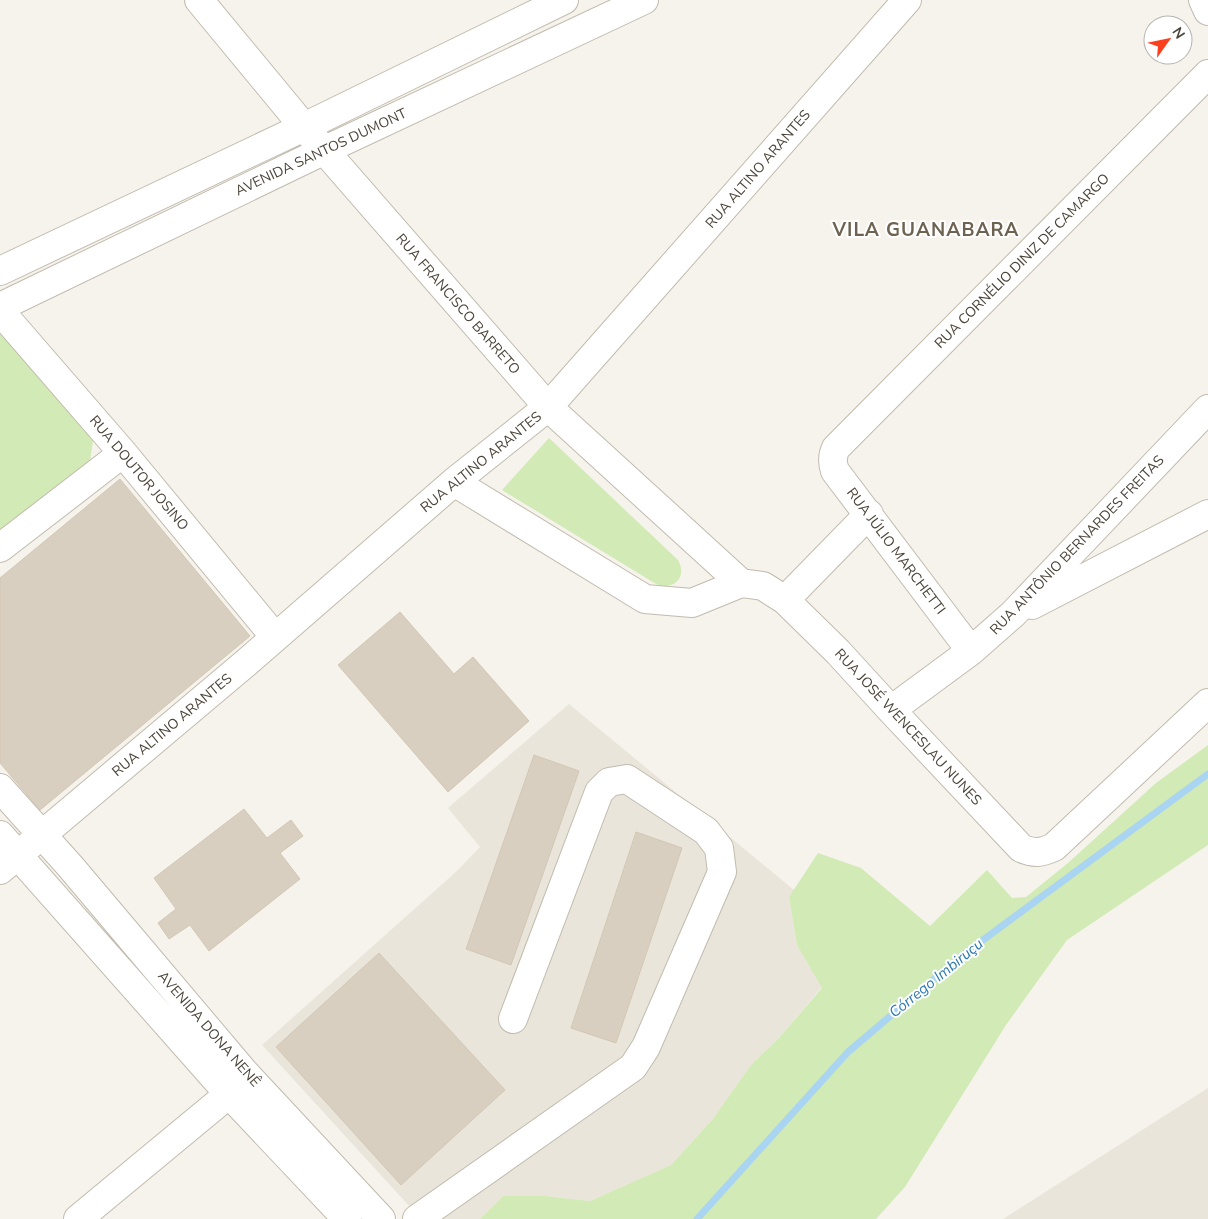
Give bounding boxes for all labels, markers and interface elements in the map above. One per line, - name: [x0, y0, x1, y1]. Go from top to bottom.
- north arrow: [1143, 15, 1193, 65]
- text: N: [1168, 24, 1189, 43]
- street label: AVENIDA SANTOS DUMONT: [232, 104, 410, 200]
- street label: RUA ALTINO ARANTES: [701, 105, 815, 232]
- street label: RUA CORNÉLIO DINIZ DE CAMARGO: [930, 169, 1114, 353]
- district label: VILA GUANABARA: [832, 217, 1019, 243]
- street label: RUA FRANCISCO BARRETO: [392, 230, 524, 378]
- street label: RUA ALTINO ARANTES: [416, 407, 546, 517]
- street label: RUA DOUTOR JOSINO: [85, 411, 193, 535]
- street label: RUA ANTÔNIO BERNARDES FREITAS: [986, 451, 1169, 639]
- street label: RUA JÚLIO MARCHETTI: [842, 484, 950, 618]
- street label: RUA JOSÉ WENCESLAU NUNES: [830, 645, 986, 810]
- street label: RUA ALTINO ARANTES: [108, 669, 236, 781]
- water label: Córrego Imbiruçu: [885, 934, 987, 1022]
- street label: AVENIDA DONA NENÊ: [153, 967, 265, 1091]

